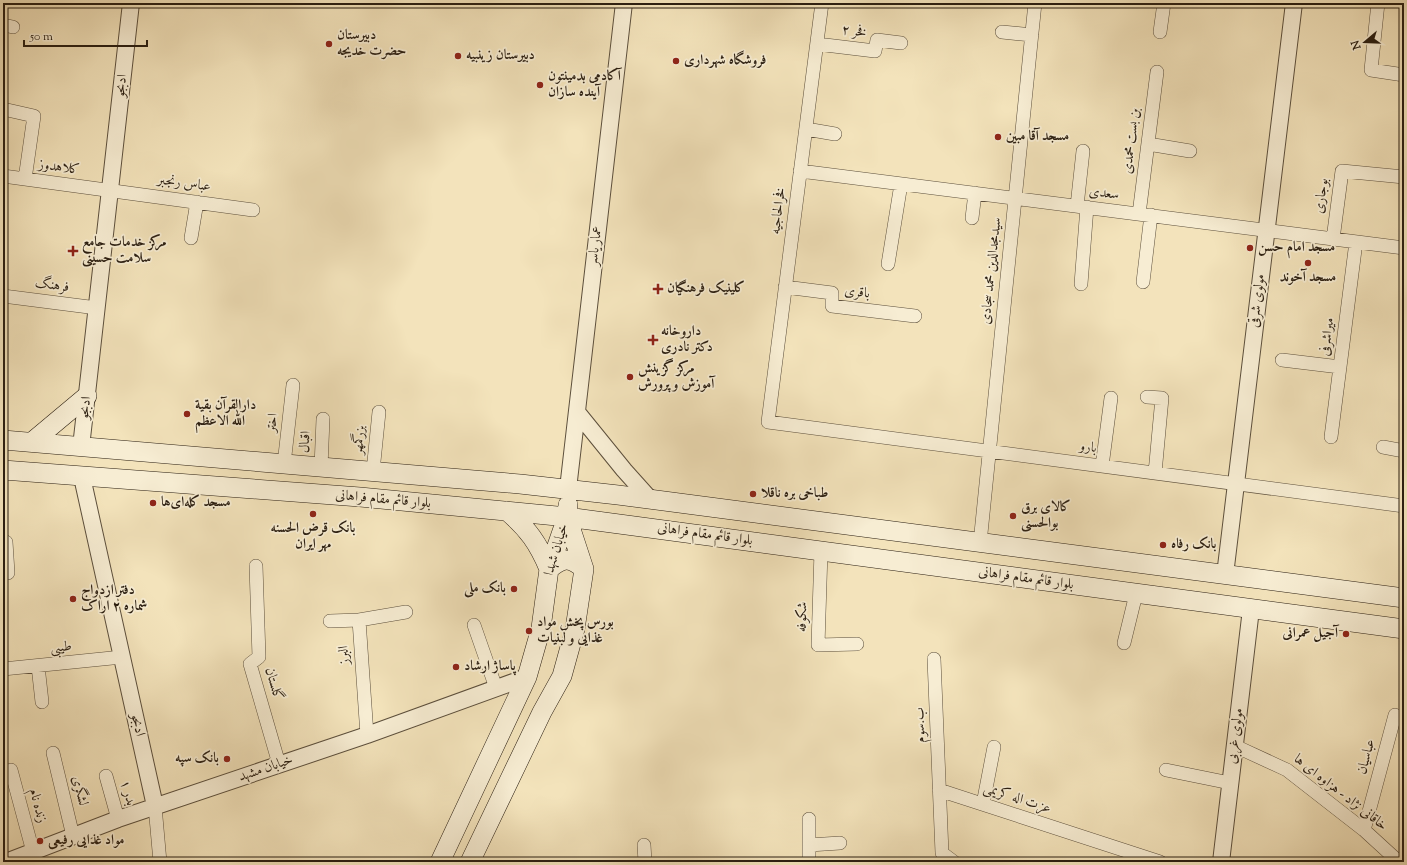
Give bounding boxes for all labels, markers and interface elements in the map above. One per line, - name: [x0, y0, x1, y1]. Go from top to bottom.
- street label: فخر ۲: [840, 21, 868, 43]
- scale bar: [24, 22, 147, 48]
- north arrow: [1345, 22, 1385, 62]
- place label: دبیرستان حضرت خدیجه: [337, 26, 406, 62]
- text: 50 m: [29, 28, 53, 46]
- text: N: [1347, 38, 1366, 53]
- marker: دبیرستان حضرت خدیجه: [324, 39, 334, 49]
- place label: دبیرستان زینبیه: [466, 46, 535, 66]
- place label: فروشگاه شهرداری: [684, 50, 766, 71]
- marker: دبیرستان زینبیه: [453, 51, 463, 61]
- marker: فروشگاه شهرداری: [671, 56, 681, 66]
- place label: آکادمی بدمینتون آینده سازان: [548, 67, 623, 103]
- street label: ادبجو: [111, 73, 133, 101]
- marker: آکادمی بدمینتون آینده سازان: [535, 80, 545, 90]
- street label: بن بست محمدی: [1118, 106, 1146, 175]
- place label: مسجد آقا مبین: [1006, 127, 1069, 147]
- marker: مسجد آقا مبین: [993, 132, 1003, 142]
- street label: کلاهدوز: [35, 155, 81, 181]
- street label: عباس رنجبر: [154, 170, 212, 198]
- street label: بوجاری: [1310, 177, 1334, 215]
- street label: سعدی: [1088, 182, 1120, 206]
- street label: فخرالحاجیه: [766, 186, 792, 236]
- street label: سیدمجدالدین محمد سجادی: [976, 216, 1008, 326]
- street label: عمار یاسر: [583, 225, 608, 269]
- place label: مرکز خدمات جامع سلامت حسینی: [82, 233, 167, 269]
- place label: مسجد امام حسن: [1258, 238, 1335, 259]
- marker: مسجد امام حسن: [1245, 243, 1255, 253]
- marker: مرکز خدمات جامع سلامت حسینی: [67, 245, 79, 257]
- marker: مسجد آخوند: [1303, 258, 1313, 268]
- place label: مسجد آخوند: [1280, 268, 1336, 288]
- street label: فرهنگ: [34, 273, 71, 298]
- street label: مولوی شرقی: [1245, 273, 1271, 329]
- place label: کلینیک فرهنگیان: [667, 279, 745, 299]
- street label: باقری: [843, 282, 871, 305]
- marker: کلینیک فرهنگیان: [652, 283, 664, 295]
- street label: میراشرفی: [1316, 317, 1340, 357]
- place label: داروخانه دکتر نادری: [661, 322, 713, 358]
- marker: داروخانه دکتر نادری: [648, 335, 658, 345]
- place label: مرکز گزینش آموزش و پرورش: [638, 358, 716, 395]
- marker: مرکز گزینش آموزش و پرورش: [625, 372, 635, 382]
- street label: ادبجو: [74, 395, 97, 423]
- place label: دارالقرآن بقیة الله الاعظم: [195, 396, 256, 433]
- marker: دارالقرآن بقیة الله الاعظم: [182, 409, 192, 419]
- street label: اختر: [262, 412, 284, 436]
- street label: بزرگمهر: [347, 424, 372, 457]
- street label: اقبال: [295, 430, 317, 454]
- street label: بارو: [1076, 437, 1098, 459]
- place label: طباخی بره ناقلا: [761, 484, 828, 504]
- street label: بلوار قائم مقام فراهانی: [334, 486, 432, 515]
- marker: طباخی بره ناقلا: [748, 489, 758, 499]
- place label: مسجد کله‌ای‌ها: [161, 493, 231, 513]
- marker: مسجد کله‌ای‌ها: [148, 498, 158, 508]
- place label: کالای برق بوالحسنی: [1021, 498, 1071, 534]
- marker: بانک قرض الحسنه مهر ایران: [308, 509, 318, 519]
- marker: کالای برق بوالحسنی: [1008, 511, 1018, 521]
- street label: بلوار قائم مقام فراهانی: [656, 518, 754, 553]
- place label: بانک قرض الحسنه مهر ایران: [271, 519, 356, 555]
- street label: خیابان شهدا: [540, 521, 574, 579]
- place label: بانک رفاه: [1171, 535, 1217, 555]
- marker: بانک رفاه: [1158, 540, 1168, 550]
- street label: بلوار قائم مقام فراهانی: [977, 562, 1075, 597]
- place label: بانک ملی: [463, 579, 506, 599]
- place label: دفتر ازدواج شماره ۲ اراک: [81, 581, 147, 617]
- marker: بانک ملی: [509, 584, 519, 594]
- marker: دفتر ازدواج شماره ۲ اراک: [68, 594, 78, 604]
- street label: شکوفه: [793, 602, 813, 632]
- place label: بورس پخش مواد غذایی و لبنیات: [537, 613, 614, 649]
- place label: آجیل عمرانی: [1281, 624, 1340, 644]
- marker: بورس پخش مواد غذایی و لبنیات: [524, 626, 534, 636]
- marker: آجیل عمرانی: [1341, 629, 1351, 639]
- street label: طیبی: [49, 637, 73, 659]
- street label: البرز: [334, 645, 356, 667]
- place label: پاساژ ارشاد: [464, 657, 517, 677]
- marker: پاساژ ارشاد: [451, 662, 461, 672]
- street label: گلستان: [259, 665, 287, 703]
- street label: ب.سوم: [910, 707, 933, 743]
- street label: مولوی غربی: [1223, 707, 1249, 765]
- street label: ادبجو: [124, 710, 149, 739]
- street label: عباسیان: [1353, 737, 1381, 777]
- place label: بانک سپه: [175, 749, 219, 769]
- street label: خیابان مشهد: [236, 750, 296, 788]
- street label: خاقانی نژاد - هزاوه ای ها: [1289, 750, 1391, 836]
- marker: بانک سپه: [222, 754, 232, 764]
- street label: لشگری: [66, 774, 92, 808]
- street label: بدر ۱: [114, 778, 140, 808]
- street label: عزت اله کریمی: [981, 779, 1053, 819]
- street label: زنده نام: [22, 786, 51, 826]
- place label: مواد غذایی رفیعی: [48, 831, 124, 851]
- marker: مواد غذایی رفیعی: [35, 836, 45, 846]

